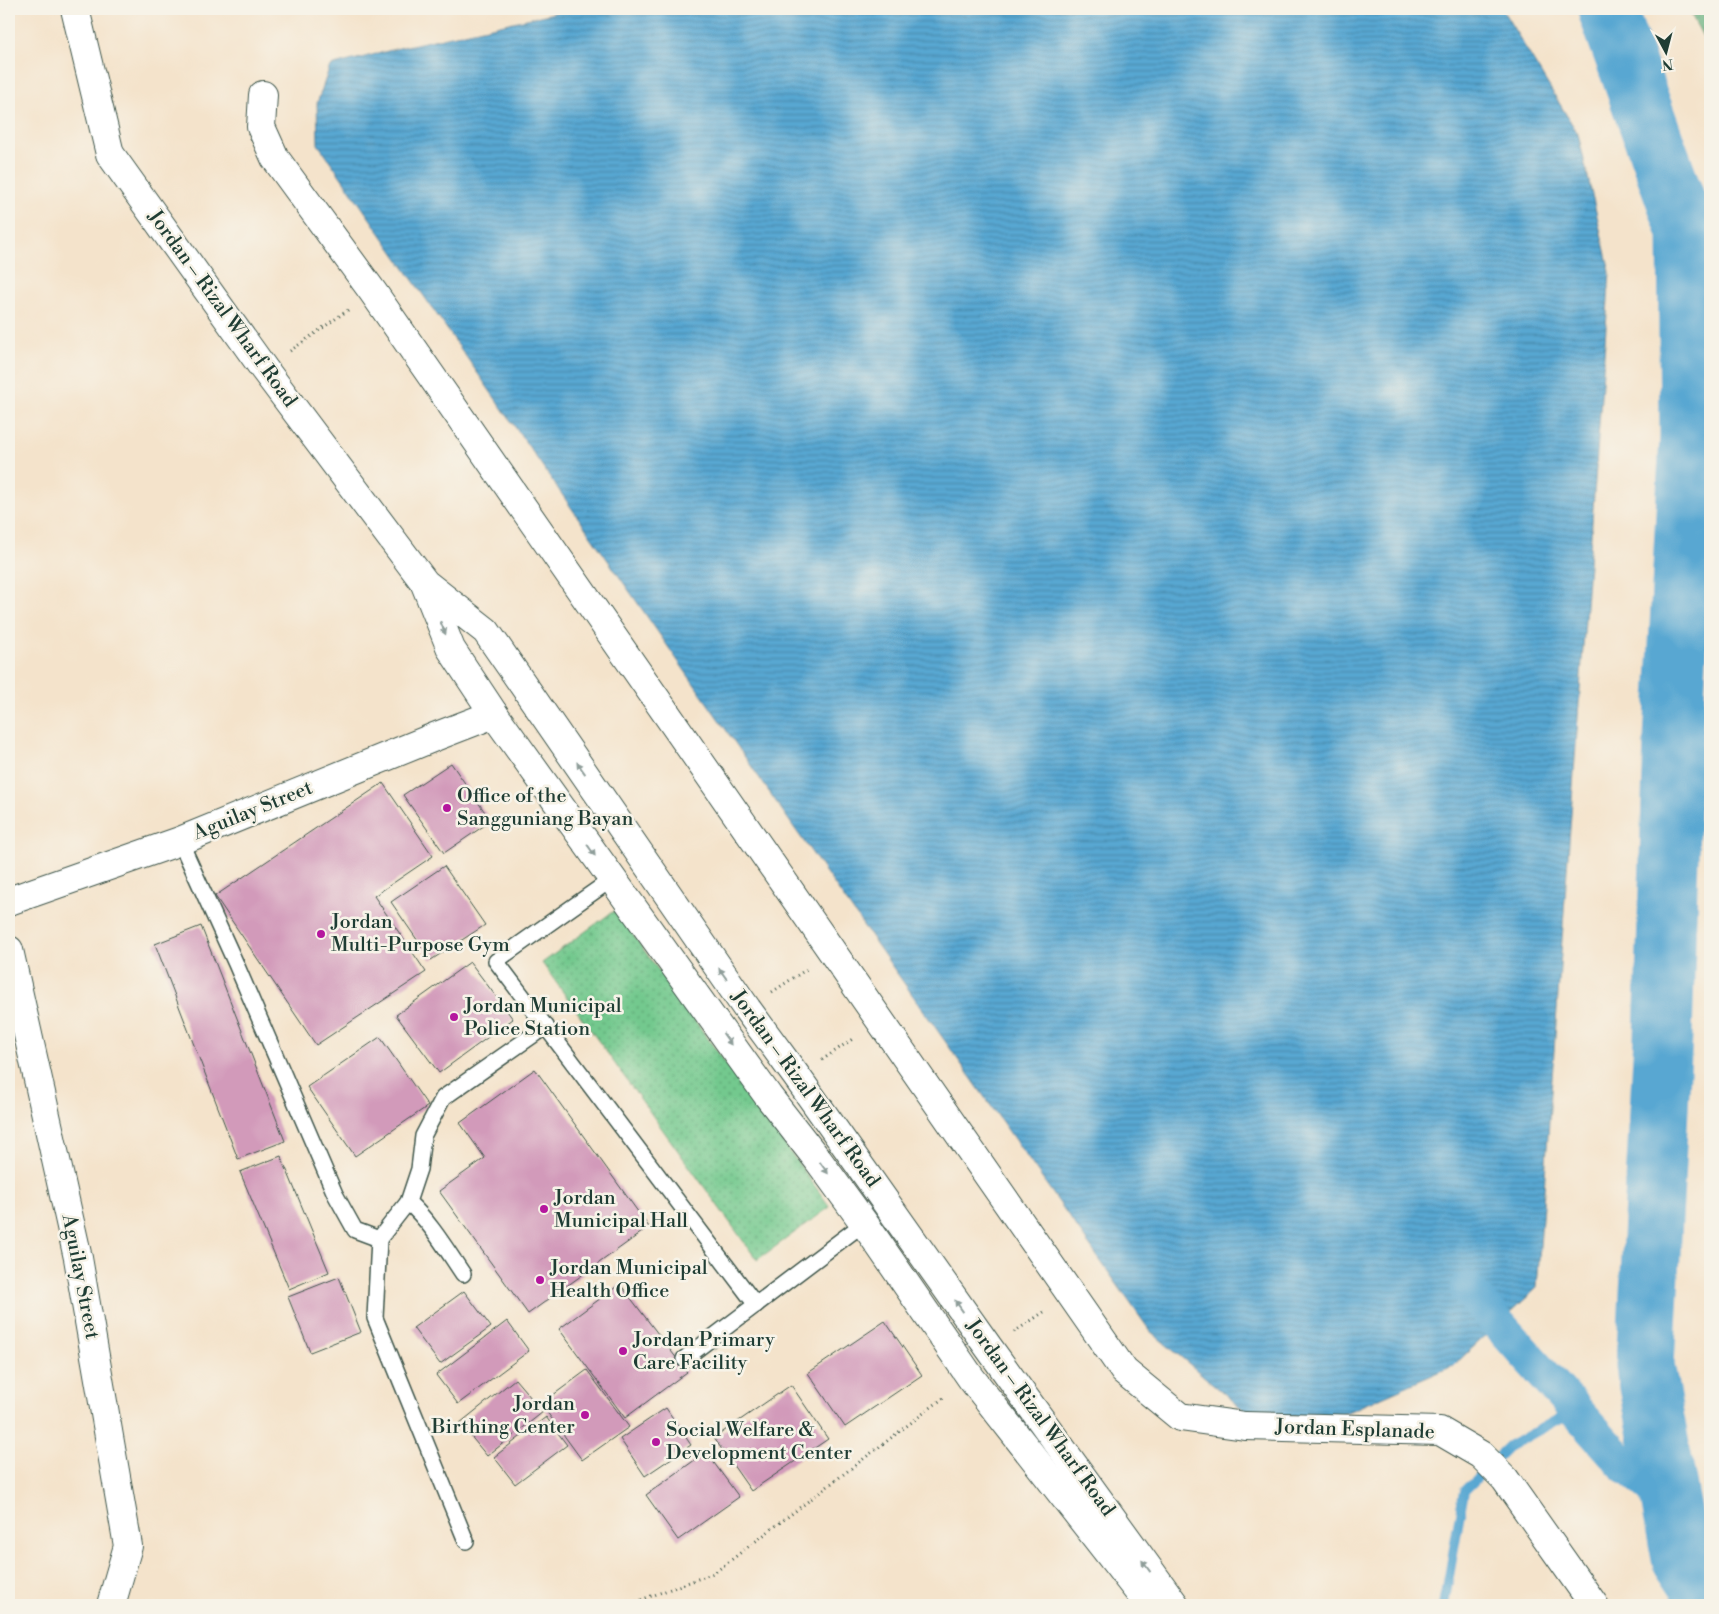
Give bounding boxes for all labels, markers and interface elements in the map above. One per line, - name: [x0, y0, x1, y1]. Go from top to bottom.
- north arrow: [1642, 28, 1692, 78]
- text: N: [1661, 54, 1674, 74]
- street label: Jordan – Rizal Wharf Road: [141, 205, 302, 413]
- one-way arrow: [439, 621, 447, 636]
- one-way arrow: [576, 762, 586, 775]
- street label: Aguilay Street: [189, 776, 316, 847]
- place label: Office of the Sangguniang Bayan: [457, 784, 633, 832]
- marker: Office of the Sangguniang Bayan: [441, 802, 453, 814]
- one-way arrow: [586, 843, 596, 857]
- place label: Jordan Multi-Purpose Gym: [330, 910, 510, 958]
- marker: Jordan Multi-Purpose Gym: [315, 928, 327, 940]
- one-way arrow: [718, 967, 728, 981]
- street label: Jordan – Rizal Wharf Road: [724, 985, 885, 1193]
- place label: Jordan Municipal Police Station: [463, 994, 622, 1042]
- marker: Jordan Municipal Police Station: [448, 1011, 460, 1023]
- one-way arrow: [722, 1032, 732, 1045]
- one-way arrow: [819, 1162, 829, 1175]
- place label: Jordan Municipal Hall: [553, 1186, 688, 1234]
- marker: Jordan Municipal Hall: [538, 1203, 550, 1215]
- street label: Aguilay Street: [55, 1211, 104, 1342]
- place label: Jordan Municipal Health Office: [549, 1256, 708, 1304]
- marker: Jordan Municipal Health Office: [534, 1274, 546, 1286]
- one-way arrow: [954, 1299, 964, 1313]
- street label: Jordan – Rizal Wharf Road: [959, 1314, 1120, 1522]
- place label: Jordan Primary Care Facility: [632, 1328, 775, 1376]
- marker: Jordan Primary Care Facility: [617, 1345, 629, 1357]
- place label: Jordan Birthing Center: [430, 1392, 575, 1440]
- marker: Jordan Birthing Center: [579, 1409, 591, 1421]
- street label: Jordan Esplanade: [1274, 1415, 1435, 1445]
- place label: Social Welfare & Development Center: [666, 1418, 853, 1466]
- marker: Social Welfare & Development Center: [650, 1436, 662, 1448]
- one-way arrow: [1141, 1559, 1151, 1573]

